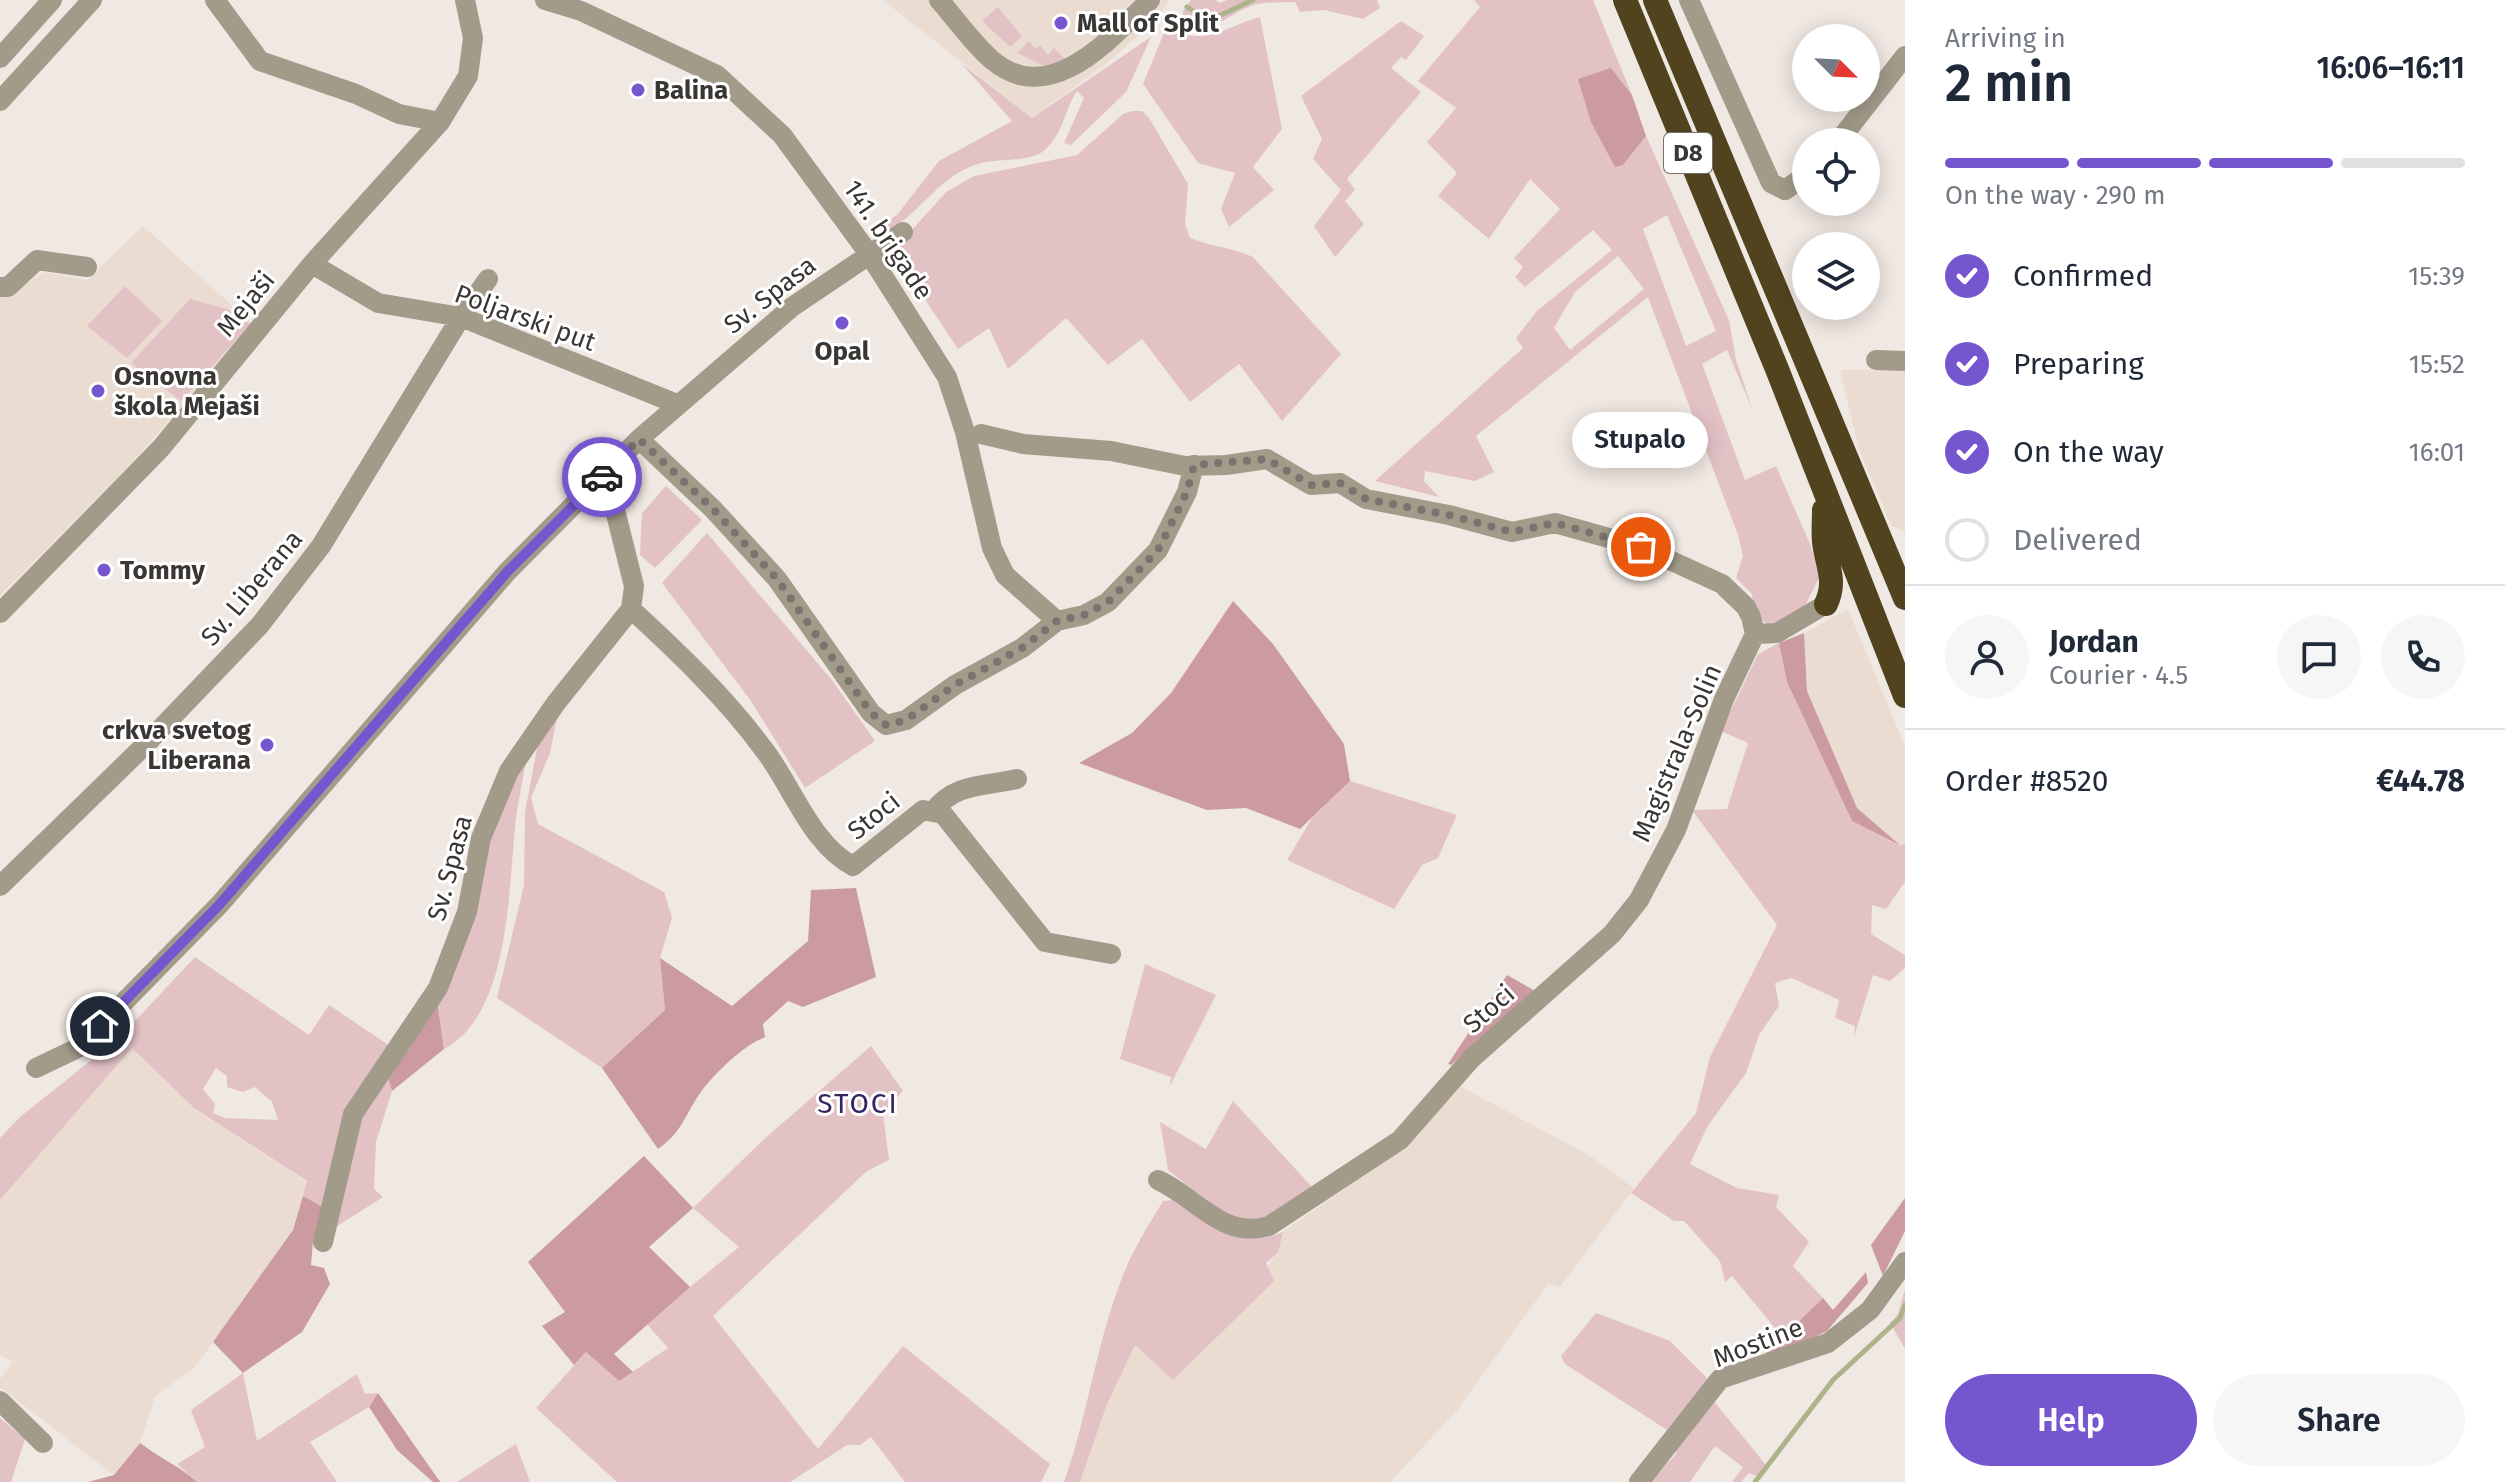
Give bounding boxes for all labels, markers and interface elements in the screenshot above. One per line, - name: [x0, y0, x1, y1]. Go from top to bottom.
- place label: Mall of Split: [1077, 8, 1220, 39]
- marker: Mall of Split: [1052, 14, 1070, 32]
- text: Arriving in: [1945, 23, 2066, 54]
- north arrow: [1792, 24, 1880, 112]
- map controls: [1792, 24, 1880, 320]
- text: 16:06–16:11: [2317, 50, 2465, 86]
- text: 2 min: [1945, 52, 2073, 115]
- place label: Balina: [654, 75, 728, 106]
- marker: Balina: [629, 81, 647, 99]
- button: locate: [1792, 128, 1880, 216]
- road number: D8: [1664, 133, 1712, 173]
- street label: 141. brigade: [837, 174, 939, 306]
- text: On the way · 290 m: [1945, 180, 2166, 211]
- button: layers: [1792, 232, 1880, 320]
- street label: Sv. Spasa: [718, 250, 822, 340]
- icon: check: [1945, 254, 1989, 298]
- text: Confirmed: [2013, 258, 2153, 294]
- text: 15:39: [2408, 261, 2465, 292]
- street label: Mejaši: [210, 265, 282, 343]
- street label: Poljarski put: [450, 278, 600, 358]
- marker: Opal: [833, 314, 851, 332]
- place label: Opal: [815, 336, 870, 367]
- icon: check: [1945, 342, 1989, 386]
- text: Preparing: [2013, 346, 2144, 382]
- text: 15:52: [2409, 349, 2465, 380]
- place label: Osnovna škola Mejaši: [114, 361, 260, 422]
- marker: Osnovna škola Mejaši: [89, 382, 107, 400]
- callout: Stupalo: [1573, 411, 1709, 467]
- text: Stupalo: [1594, 424, 1686, 455]
- icon: check: [1945, 430, 1989, 474]
- text: On the way: [2013, 434, 2164, 470]
- courier: [562, 437, 642, 517]
- text: 16:01: [2409, 437, 2465, 468]
- icon: car: [580, 455, 624, 499]
- pin: [1607, 513, 1675, 581]
- text: Delivered: [2013, 522, 2142, 558]
- street label: Sv. Liberana: [195, 524, 309, 652]
- icon: bag: [1619, 525, 1663, 569]
- place label: Tommy: [120, 555, 206, 586]
- marker: Tommy: [95, 561, 113, 579]
- button: person: [1945, 615, 2029, 699]
- button: chat: [2277, 615, 2361, 699]
- button: phone: [2381, 615, 2465, 699]
- text: Jordan: [2049, 624, 2139, 660]
- street label: Magistrala-Solin: [1626, 660, 1728, 846]
- text: Courier · 4.5: [2049, 660, 2188, 691]
- place label: crkva svetog Liberana: [102, 715, 252, 776]
- marker: crkva svetog Liberana: [258, 736, 276, 754]
- text: Order #8520: [1945, 763, 2109, 799]
- text: €44.78: [2376, 763, 2465, 799]
- street label: Stoci: [842, 786, 906, 846]
- street label: Sv. Spasa: [421, 812, 479, 924]
- street label: Stoci: [1457, 978, 1521, 1040]
- pin: [66, 992, 134, 1060]
- icon: home: [78, 1004, 122, 1048]
- district label: STOCI: [817, 1087, 899, 1120]
- street label: Mostine: [1709, 1312, 1807, 1374]
- button: Help: [1945, 1374, 2197, 1466]
- button: Share: [2213, 1374, 2465, 1466]

